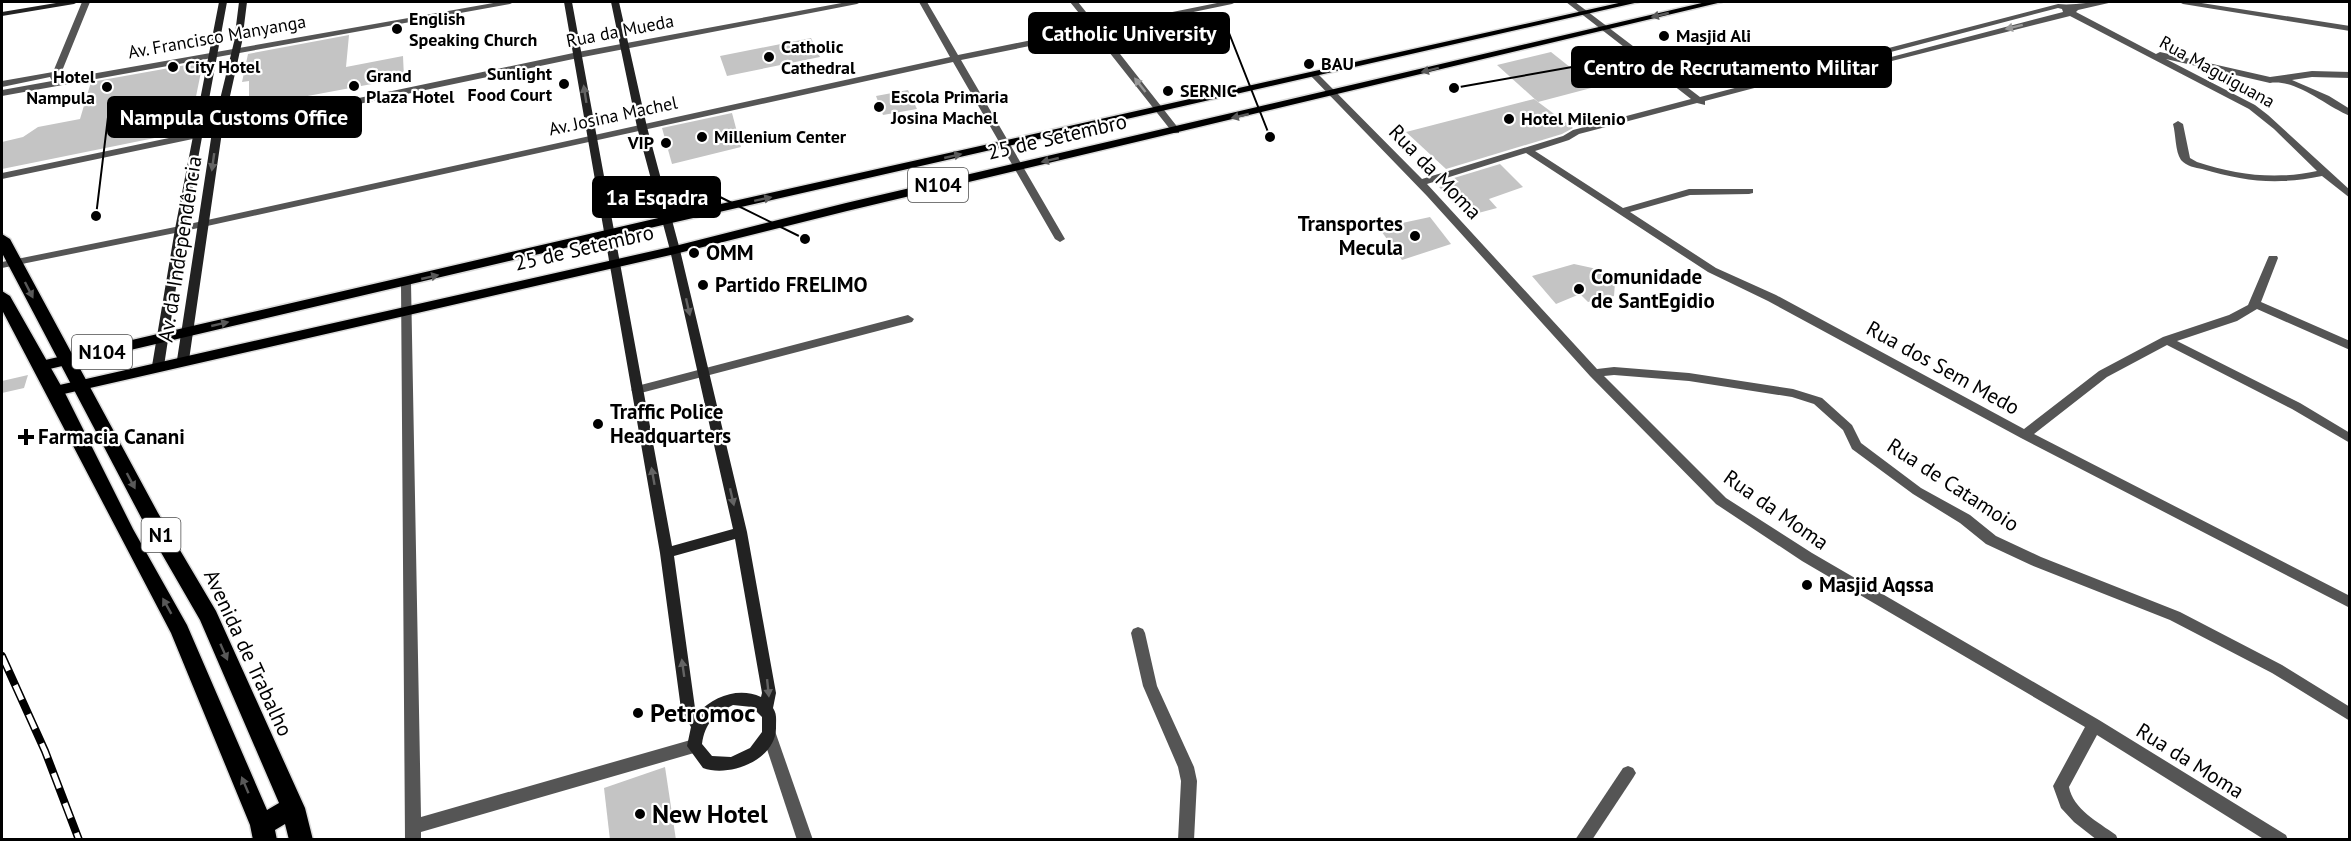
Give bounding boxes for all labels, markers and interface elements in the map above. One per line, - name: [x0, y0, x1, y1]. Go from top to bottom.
- place label: English Speaking Church: [409, 7, 537, 51]
- street label: Rua da Mueda: [564, 9, 676, 52]
- street label: Av. Francisco Manyanga: [126, 10, 308, 63]
- one-way arrow: [1650, 11, 1669, 20]
- callout: Catholic University: [1029, 13, 1229, 53]
- text: Catholic University: [1041, 19, 1217, 47]
- marker: English Speaking Church: [390, 22, 404, 36]
- one-way arrow: [2005, 23, 2023, 33]
- place label: Masjid Ali: [1676, 24, 1751, 47]
- marker: Masjid Ali: [1657, 29, 1671, 43]
- street label: Rua Maguiguana: [2156, 30, 2279, 113]
- place label: Catholic Cathedral: [781, 35, 856, 79]
- callout: Centro de Recrutamento Militar: [1572, 47, 1891, 87]
- marker: Catholic Cathedral: [762, 50, 776, 64]
- place label: BAU: [1321, 52, 1354, 75]
- text: Centro de Recrutamento Militar: [1583, 53, 1879, 81]
- place label: City Hotel: [185, 55, 261, 78]
- marker: BAU: [1302, 57, 1316, 71]
- marker: City Hotel: [166, 60, 180, 74]
- place label: Sunlight Food Court: [468, 62, 553, 106]
- place label: Grand Plaza Hotel: [366, 64, 455, 108]
- place label: Hotel Nampula: [26, 65, 96, 109]
- one-way arrow: [1420, 66, 1439, 75]
- marker: Sunlight Food Court: [557, 77, 571, 91]
- one-way arrow: [1134, 77, 1146, 92]
- marker: Grand Plaza Hotel: [347, 79, 361, 93]
- place label: SERNIC: [1180, 79, 1237, 102]
- marker: Hotel Nampula: [100, 80, 114, 94]
- one-way arrow: [580, 84, 589, 103]
- marker: SERNIC: [1161, 84, 1175, 98]
- place label: Escola Primaria Josina Machel: [890, 85, 1008, 129]
- street label: Av. Josina Machel: [546, 90, 680, 140]
- callout: Nampula Customs Office: [108, 97, 361, 137]
- marker: Escola Primaria Josina Machel: [872, 100, 886, 114]
- text: Nampula Customs Office: [120, 103, 348, 131]
- street label: 25 de Setembro: [985, 107, 1129, 166]
- place label: Hotel Milenio: [1521, 107, 1626, 130]
- one-way arrow: [1231, 111, 1249, 121]
- marker: Hotel Milenio: [1502, 112, 1516, 126]
- street label: Rua da Moma: [1383, 118, 1488, 225]
- place label: Millenium Center: [714, 125, 847, 148]
- marker: Millenium Center: [695, 130, 709, 144]
- place label: VIP: [627, 131, 654, 154]
- marker: VIP: [659, 136, 673, 150]
- one-way arrow: [944, 151, 963, 160]
- one-way arrow: [209, 153, 218, 172]
- street label: Av. da Independência: [151, 154, 208, 344]
- one-way arrow: [1041, 155, 1059, 165]
- road number: N104: [908, 168, 968, 202]
- callout: 1a Esqadra: [593, 177, 720, 217]
- text: 1a Esqadra: [606, 183, 709, 211]
- one-way arrow: [754, 194, 773, 203]
- place label: Transportes Mecula: [1298, 210, 1403, 261]
- street label: 25 de Setembro: [512, 218, 656, 277]
- marker: Transportes Mecula: [1408, 229, 1422, 243]
- place label: OMM: [706, 239, 754, 266]
- marker: OMM: [687, 246, 701, 260]
- place label: Comunidade de SantEgidio: [1591, 263, 1715, 314]
- place label: Partido FRELIMO: [715, 271, 868, 298]
- one-way arrow: [421, 272, 440, 281]
- marker: Partido FRELIMO: [696, 278, 710, 292]
- one-way arrow: [24, 281, 34, 299]
- marker: Comunidade de SantEgidio: [1572, 282, 1586, 296]
- one-way arrow: [684, 297, 693, 316]
- street label: Rua dos Sem Medo: [1862, 314, 2025, 421]
- one-way arrow: [210, 319, 229, 329]
- road number: N104: [72, 335, 132, 369]
- place label: Traffic Police Headquarters: [610, 398, 731, 449]
- marker: Traffic Police Headquarters: [591, 417, 605, 431]
- place label: Farmacia Canani: [38, 423, 185, 450]
- marker: Farmacia Canani: [19, 430, 33, 444]
- street label: Rua de Catamoio: [1882, 432, 2024, 537]
- street label: Rua da Moma: [1718, 463, 1834, 556]
- one-way arrow: [648, 466, 657, 485]
- one-way arrow: [126, 472, 136, 489]
- one-way arrow: [728, 487, 737, 506]
- road number: N1: [142, 518, 180, 552]
- street label: Avenida de Trabalho: [198, 565, 299, 741]
- place label: Masjid Aqssa: [1819, 571, 1934, 598]
- marker: Masjid Aqssa: [1800, 578, 1814, 592]
- one-way arrow: [162, 597, 172, 614]
- one-way arrow: [220, 643, 229, 660]
- one-way arrow: [678, 659, 687, 678]
- one-way arrow: [763, 679, 772, 698]
- place label: Petromoc: [650, 696, 755, 729]
- marker: Petromoc: [631, 706, 645, 720]
- street label: Rua da Moma: [2131, 717, 2249, 804]
- one-way arrow: [240, 775, 250, 793]
- place label: New Hotel: [652, 797, 768, 830]
- marker: New Hotel: [633, 807, 647, 821]

